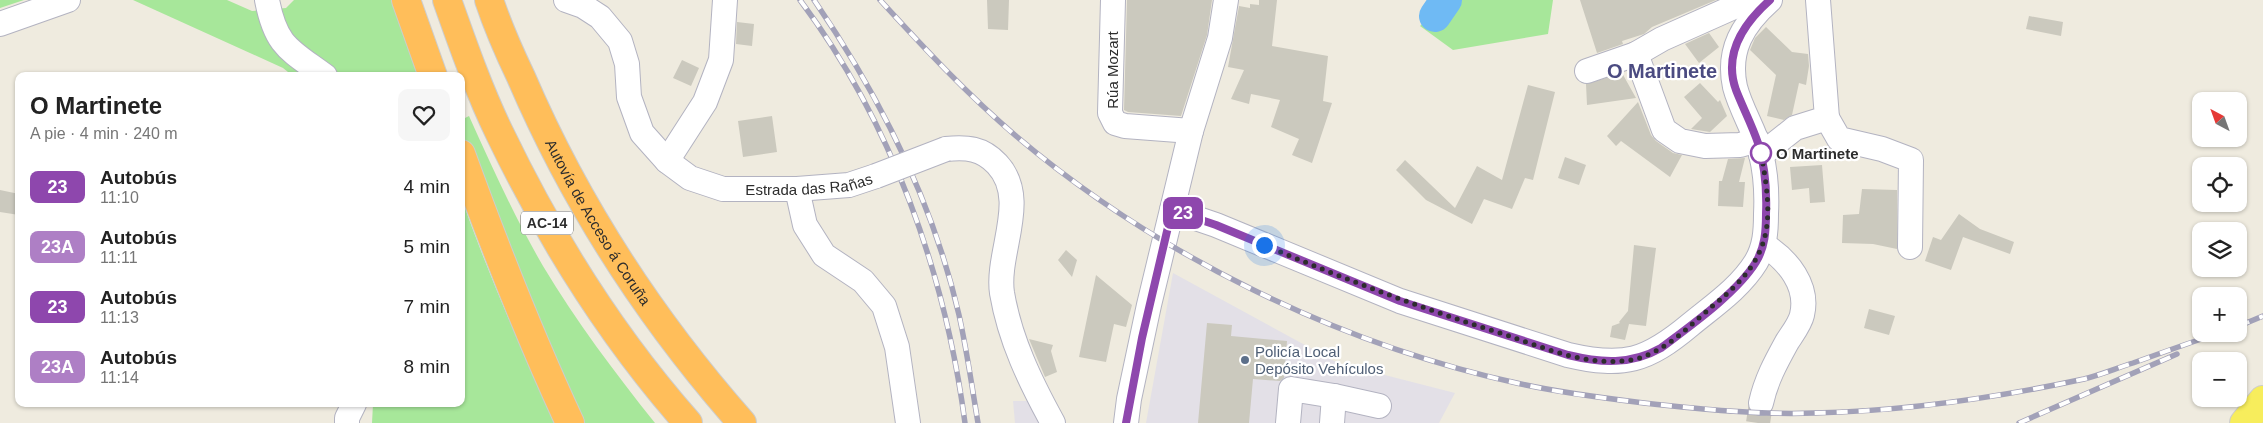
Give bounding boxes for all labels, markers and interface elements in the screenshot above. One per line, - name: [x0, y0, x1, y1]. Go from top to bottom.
- street label: Rúa Mozart: [1104, 30, 1121, 109]
- district label: O Martinete: [1607, 60, 1717, 82]
- button: heart: [398, 89, 450, 141]
- text: O Martinete: [30, 92, 162, 119]
- north arrow: [2192, 92, 2248, 148]
- map controls: [2192, 92, 2247, 407]
- text: A pie · 4 min · 240 m: [30, 125, 178, 142]
- street label: Autovía de Acceso á Coruña: [543, 136, 655, 309]
- marker: O Martinete: [1750, 142, 1772, 164]
- place label: O Martinete: [1776, 145, 1859, 162]
- button: locate: [2192, 157, 2247, 212]
- text: Autobús: [100, 167, 177, 188]
- street label: Estrada das Rañas: [745, 169, 874, 198]
- text: 4 min: [404, 176, 450, 197]
- text: 23: [47, 177, 68, 197]
- text: 11:10: [100, 189, 139, 206]
- line badge: 23: [1160, 197, 1206, 229]
- text: 23: [1173, 203, 1193, 223]
- road number: AC-14: [521, 212, 573, 234]
- button: layers: [2192, 222, 2247, 277]
- text: Autobús: [100, 227, 177, 248]
- your location: [1252, 233, 1277, 258]
- text: 5 min: [404, 236, 450, 257]
- text: 23A: [41, 237, 74, 257]
- text: 11:11: [100, 249, 138, 266]
- text: Autobús: [100, 287, 177, 308]
- button: +: [2192, 287, 2247, 342]
- text: 7 min: [404, 296, 450, 317]
- text: 23: [47, 297, 68, 317]
- text: 11:13: [100, 309, 139, 326]
- place label: Policía Local Depósito Vehículos: [1255, 343, 1383, 377]
- text: Autobús: [100, 347, 177, 368]
- button: −: [2192, 352, 2247, 407]
- marker: Policía Local Depósito Vehículos: [1239, 354, 1251, 366]
- text: 8 min: [404, 356, 450, 377]
- text: 23A: [41, 357, 74, 377]
- text: 11:14: [100, 369, 139, 386]

